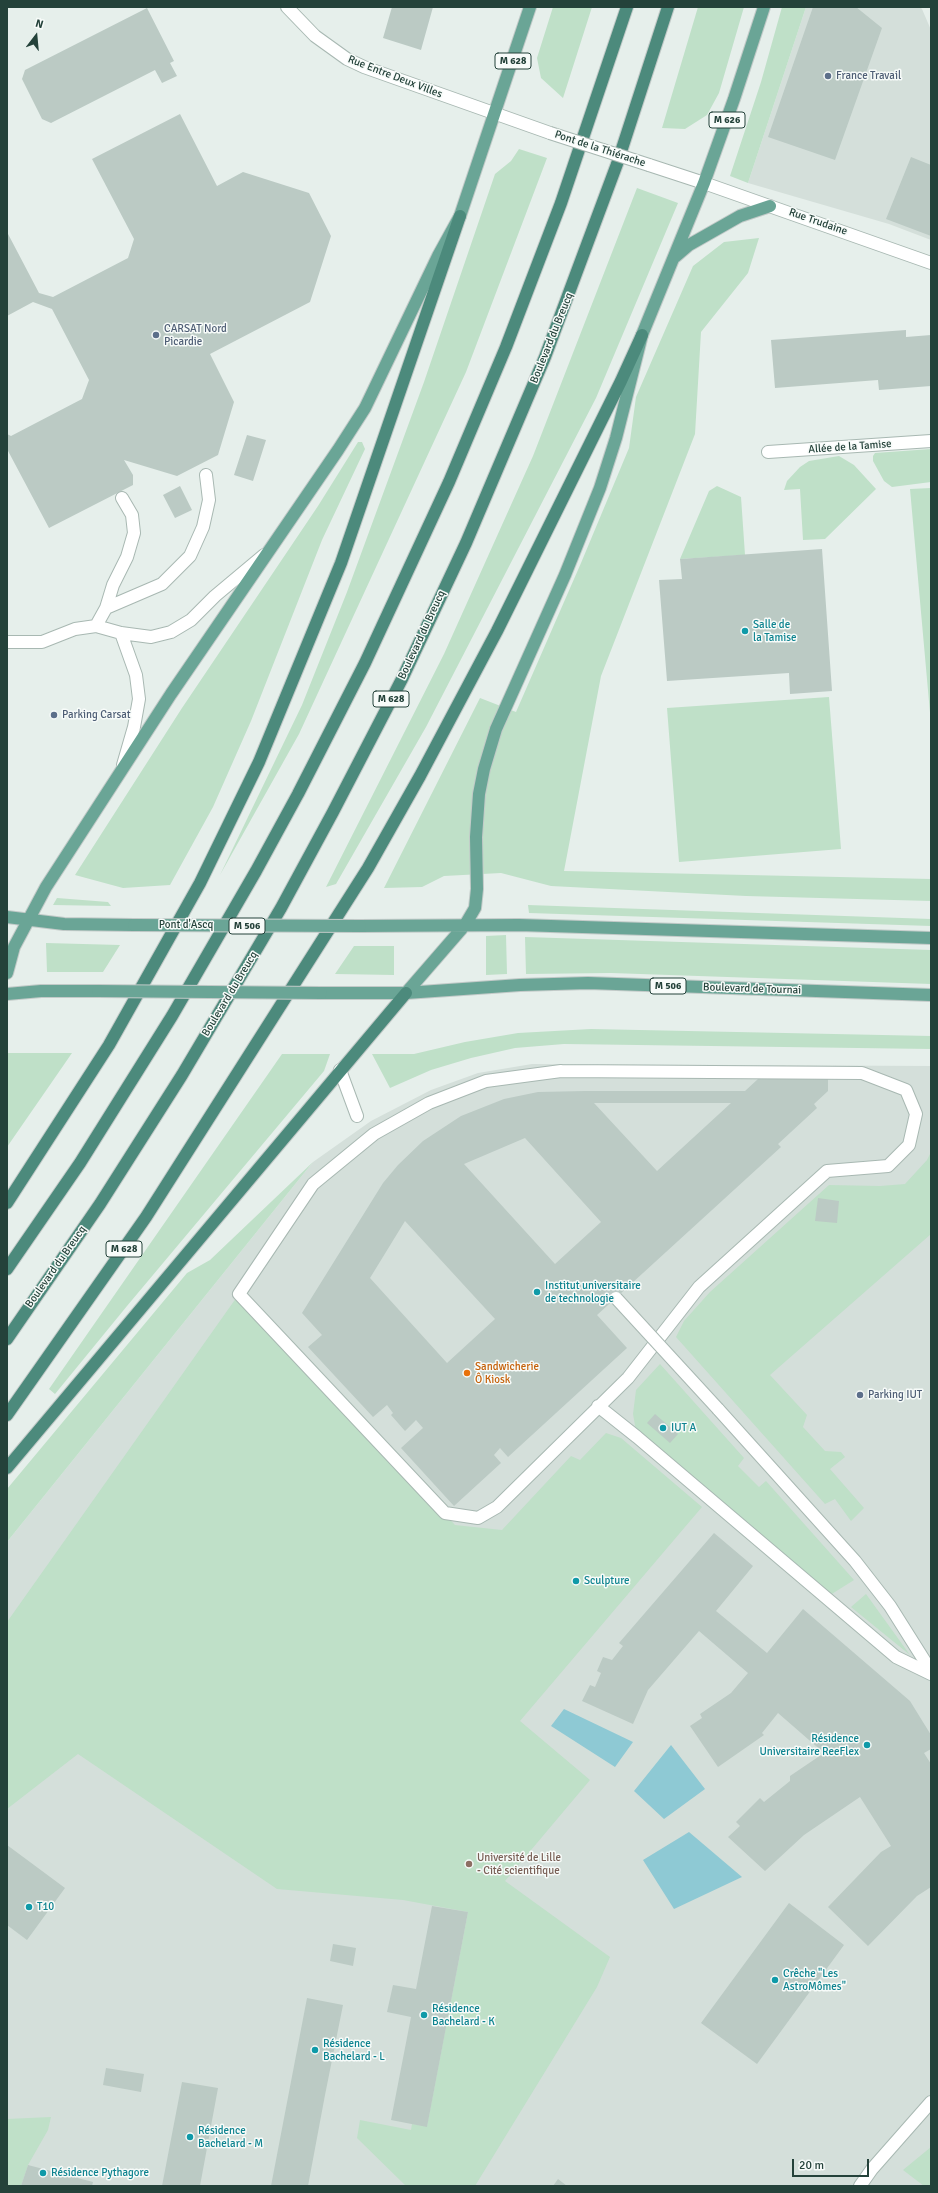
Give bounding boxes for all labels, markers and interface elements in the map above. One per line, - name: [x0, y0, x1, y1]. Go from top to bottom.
- north arrow: [16, 16, 56, 56]
- text: N: [34, 17, 45, 31]
- street label: Rue Entre Deux Villes: [346, 53, 444, 101]
- road number: M 628: [495, 53, 531, 69]
- place label: France Travail: [836, 69, 901, 83]
- marker: France Travail: [823, 71, 833, 81]
- road number: M 626: [709, 112, 745, 128]
- street label: Pont de la Thiérache: [553, 128, 647, 170]
- street label: Rue Trudaine: [787, 206, 849, 238]
- street label: Boulevard du Breucq: [528, 291, 576, 385]
- place label: CARSAT Nord Picardie: [164, 322, 227, 348]
- marker: CARSAT Nord Picardie: [151, 330, 161, 340]
- street label: Allée de la Tamise: [808, 438, 892, 456]
- street label: Boulevard du Breucq: [396, 588, 448, 682]
- place label: Salle de la Tamise: [753, 618, 796, 644]
- marker: Salle de la Tamise: [740, 626, 750, 636]
- road number: M 628: [373, 691, 409, 707]
- place label: Parking Carsat: [62, 708, 131, 722]
- marker: Parking Carsat: [49, 710, 59, 720]
- street label: Pont d'Ascq: [159, 918, 213, 932]
- road number: M 506: [229, 918, 265, 934]
- street label: Boulevard du Breucq: [199, 949, 261, 1039]
- road number: M 506: [650, 978, 686, 994]
- street label: Boulevard de Tournai: [703, 981, 801, 997]
- street label: Boulevard du Breucq: [23, 1224, 89, 1310]
- road number: M 628: [106, 1241, 142, 1257]
- place label: Institut universitaire de technologie: [545, 1279, 641, 1305]
- marker: Institut universitaire de technologie: [532, 1287, 542, 1297]
- place label: Sandwicherie Ô Kiosk: [475, 1360, 539, 1386]
- marker: Sandwicherie Ô Kiosk: [462, 1368, 472, 1378]
- place label: Parking IUT: [868, 1388, 922, 1402]
- marker: Parking IUT: [855, 1390, 865, 1400]
- place label: IUT A: [671, 1421, 696, 1435]
- marker: IUT A: [658, 1423, 668, 1433]
- place label: Sculpture: [584, 1574, 630, 1588]
- marker: Sculpture: [571, 1576, 581, 1586]
- place label: Résidence Universitaire ReeFlex: [760, 1732, 859, 1758]
- marker: Résidence Universitaire ReeFlex: [862, 1740, 872, 1750]
- place label: Université de Lille ‐ Cité scientifique: [477, 1851, 561, 1877]
- marker: Université de Lille ‐ Cité scientifique: [464, 1859, 474, 1869]
- place label: T10: [37, 1900, 54, 1914]
- marker: T10: [24, 1902, 34, 1912]
- place label: Crêche "Les AstroMômes": [783, 1967, 846, 1993]
- marker: Crêche "Les AstroMômes": [770, 1975, 780, 1985]
- place label: Résidence Bachelard - K: [432, 2002, 495, 2028]
- marker: Résidence Bachelard - K: [419, 2010, 429, 2020]
- place label: Résidence Bachelard - L: [323, 2037, 385, 2063]
- marker: Résidence Bachelard - L: [310, 2045, 320, 2055]
- place label: Résidence Bachelard - M: [198, 2124, 263, 2150]
- marker: Résidence Bachelard - M: [185, 2132, 195, 2142]
- scale bar: [794, 2151, 871, 2177]
- text: 20 m: [799, 2158, 824, 2173]
- place label: Résidence Pythagore: [51, 2166, 149, 2180]
- marker: Résidence Pythagore: [38, 2168, 48, 2178]

